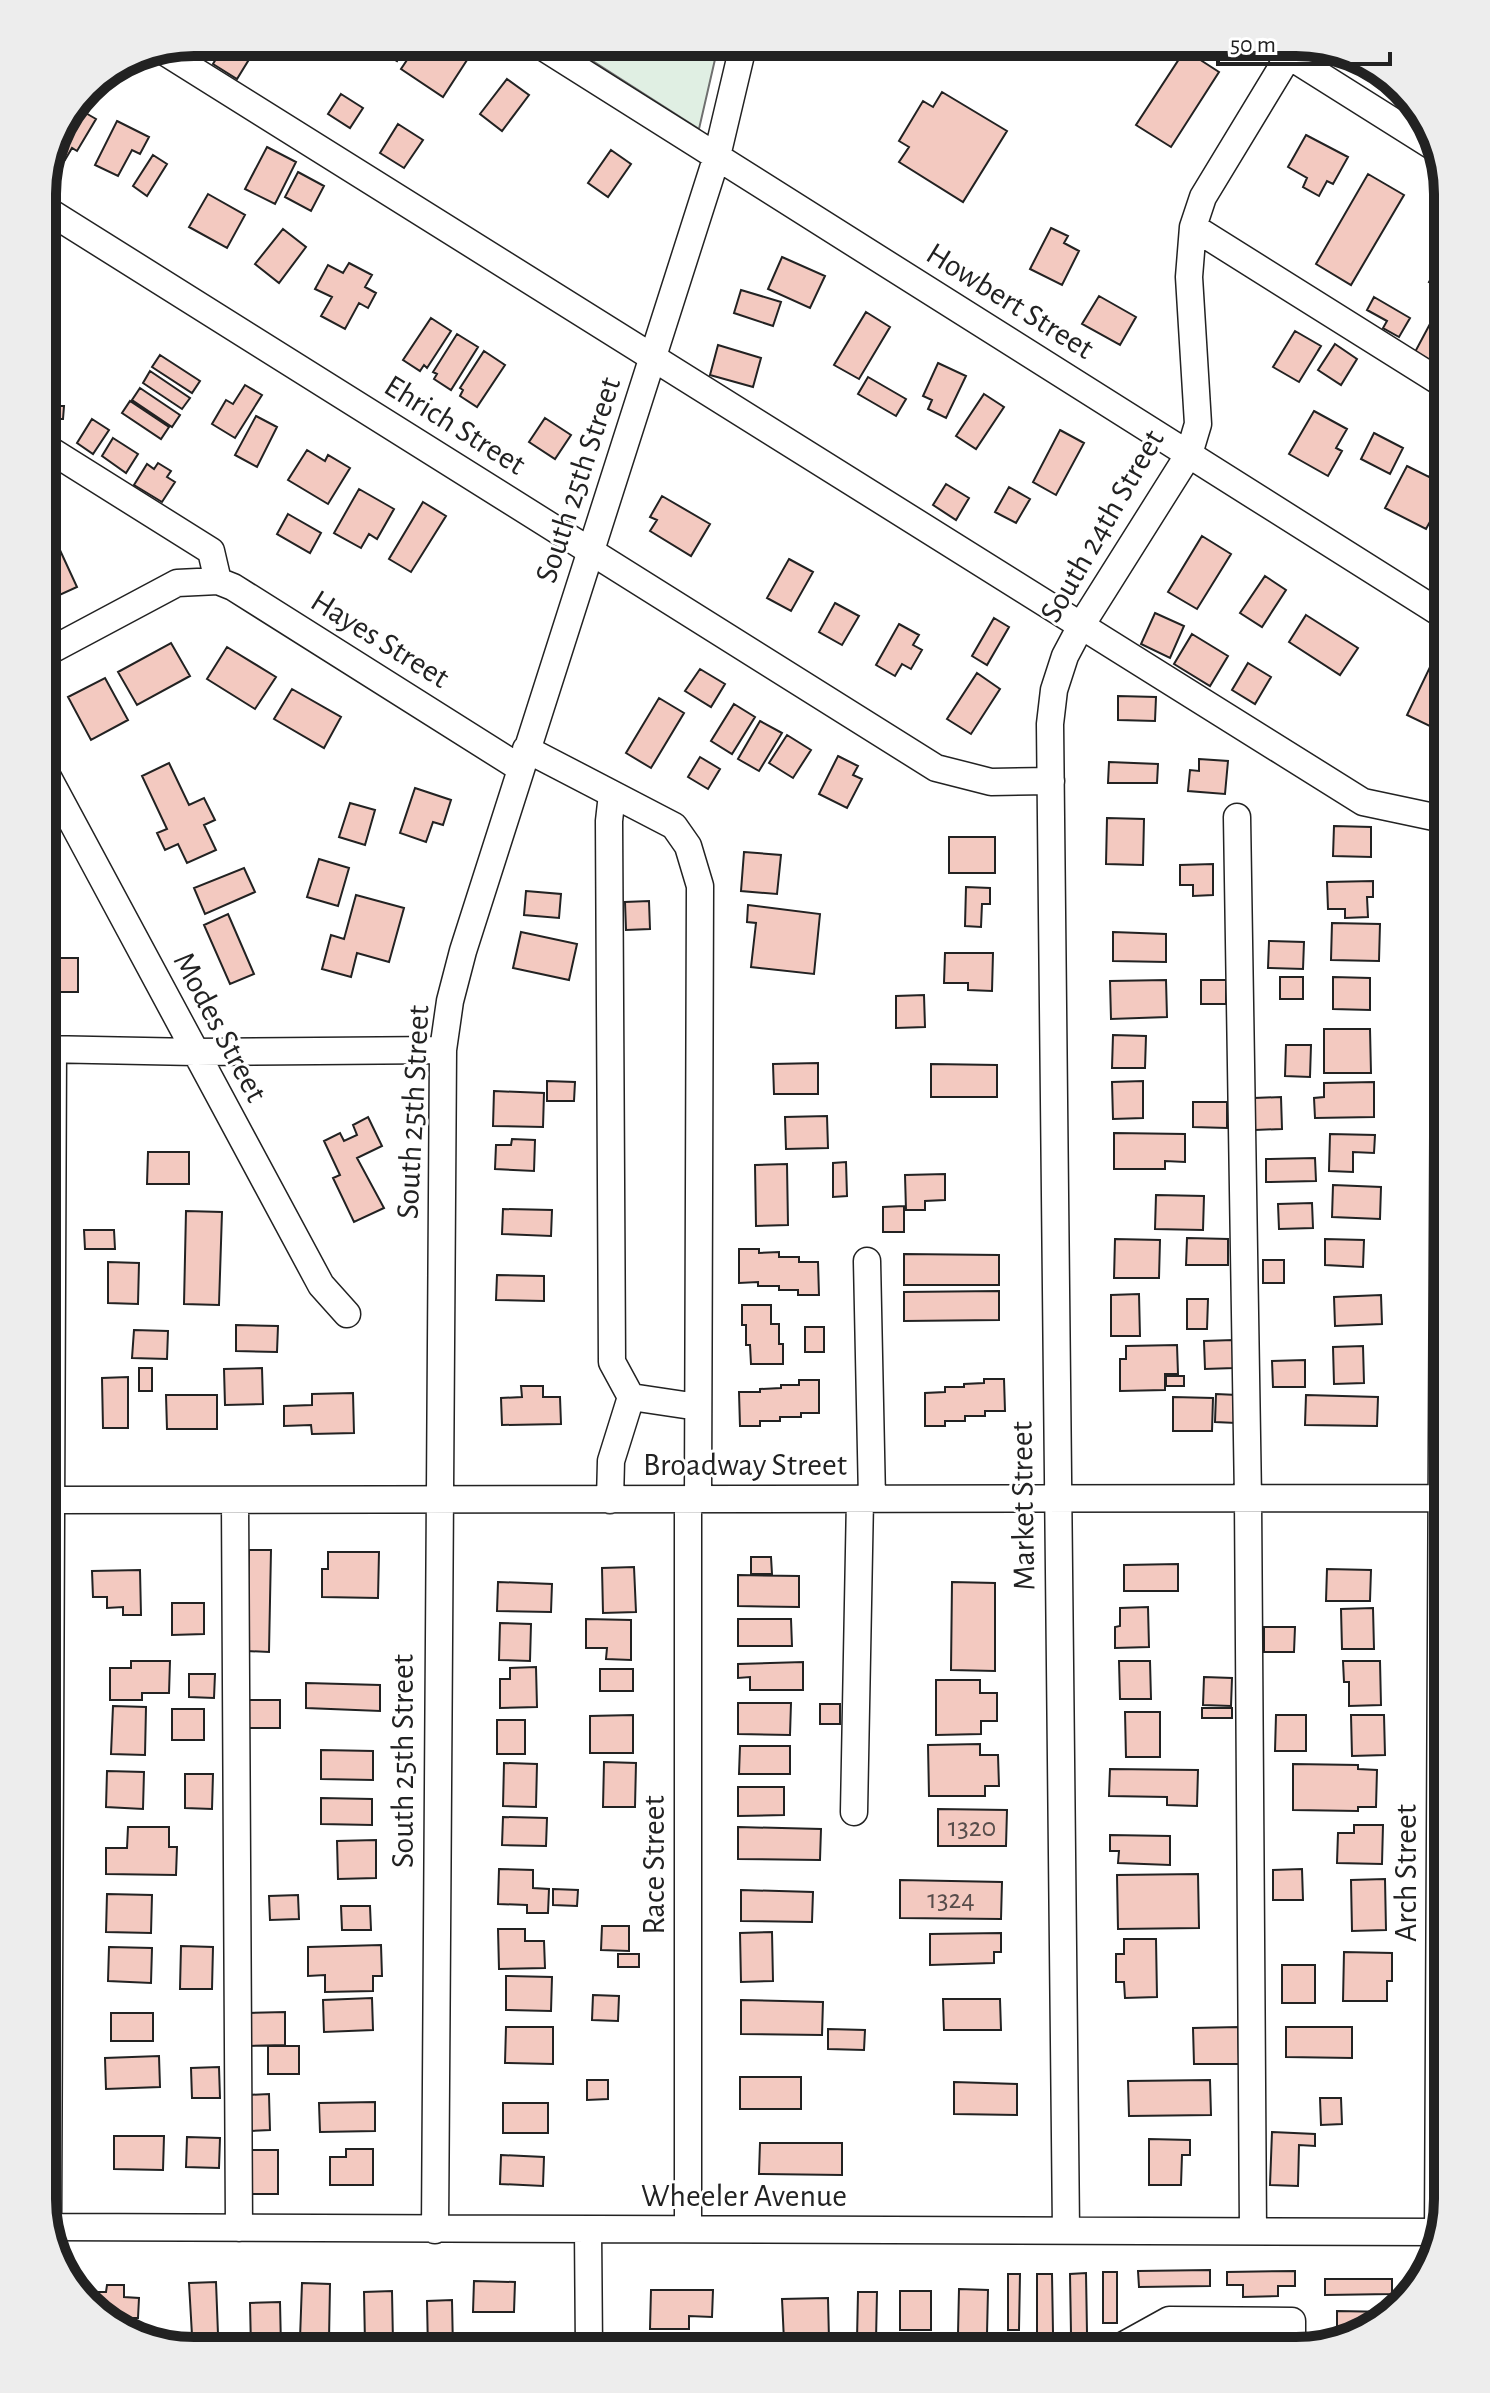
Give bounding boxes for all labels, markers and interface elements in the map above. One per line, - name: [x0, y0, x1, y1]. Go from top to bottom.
- scale bar: [1218, 16, 1390, 66]
- text: 50 m: [1230, 33, 1276, 57]
- street label: Howbert Street: [921, 237, 1099, 365]
- street label: Ehrich Street: [379, 369, 531, 481]
- street label: South 25th Street: [530, 373, 626, 587]
- street label: South 24th Street: [1034, 424, 1170, 628]
- street label: Hayes Street: [305, 584, 455, 694]
- street label: Modes Street: [167, 947, 273, 1107]
- street label: South 25th Street: [391, 1004, 435, 1220]
- street label: Market Street: [1006, 1421, 1040, 1591]
- street label: Broadway Street: [643, 1449, 847, 1481]
- street label: South 25th Street: [387, 1654, 419, 1868]
- street label: Race Street: [638, 1795, 670, 1935]
- street label: Arch Street: [1390, 1804, 1422, 1942]
- house number: 1320: [948, 1814, 996, 1842]
- house number: 1324: [927, 1886, 975, 1914]
- street label: Wheeler Avenue: [641, 2180, 847, 2212]

